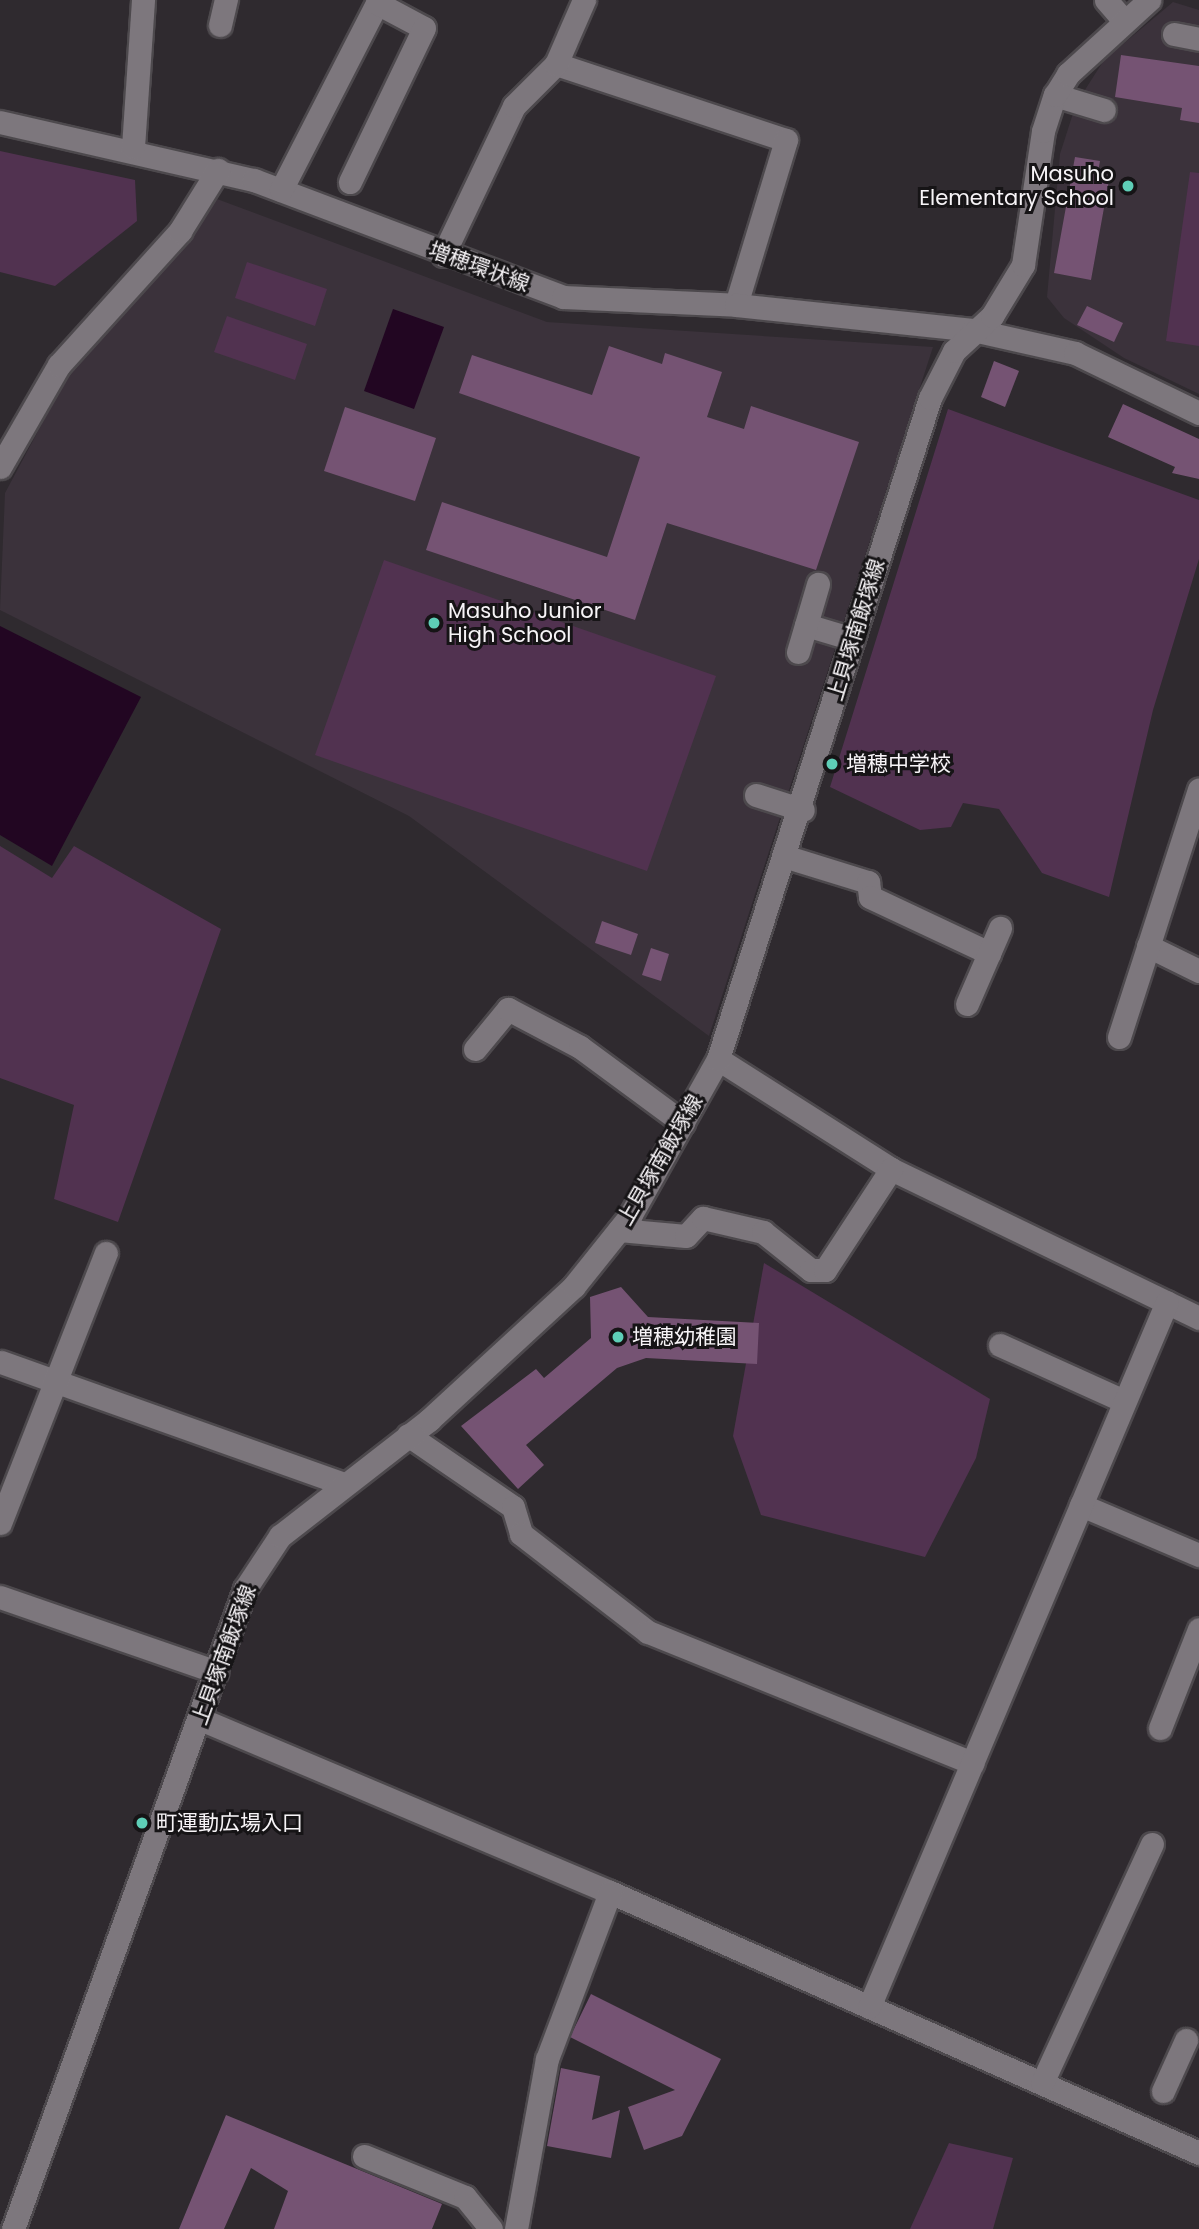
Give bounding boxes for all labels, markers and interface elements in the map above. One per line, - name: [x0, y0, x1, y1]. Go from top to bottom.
- place label: Masuho Elementary School: [919, 161, 1114, 211]
- marker: Masuho Elementary School: [1120, 178, 1136, 194]
- street label: 増穂環状線: [425, 237, 533, 297]
- street label: 上貝塚南飯塚線: [822, 556, 890, 704]
- place label: Masuho Junior High School: [448, 598, 602, 648]
- marker: Masuho Junior High School: [426, 615, 442, 631]
- place label: 増穂中学校: [846, 751, 951, 777]
- marker: 増穂中学校: [824, 756, 840, 772]
- street label: 上貝塚南飯塚線: [612, 1090, 708, 1230]
- place label: 増穂幼稚園: [632, 1324, 737, 1350]
- marker: 増穂幼稚園: [610, 1329, 626, 1345]
- street label: 上貝塚南飯塚線: [187, 1582, 261, 1728]
- place label: 町運動広場入口: [156, 1810, 303, 1836]
- marker: 町運動広場入口: [134, 1815, 150, 1831]

